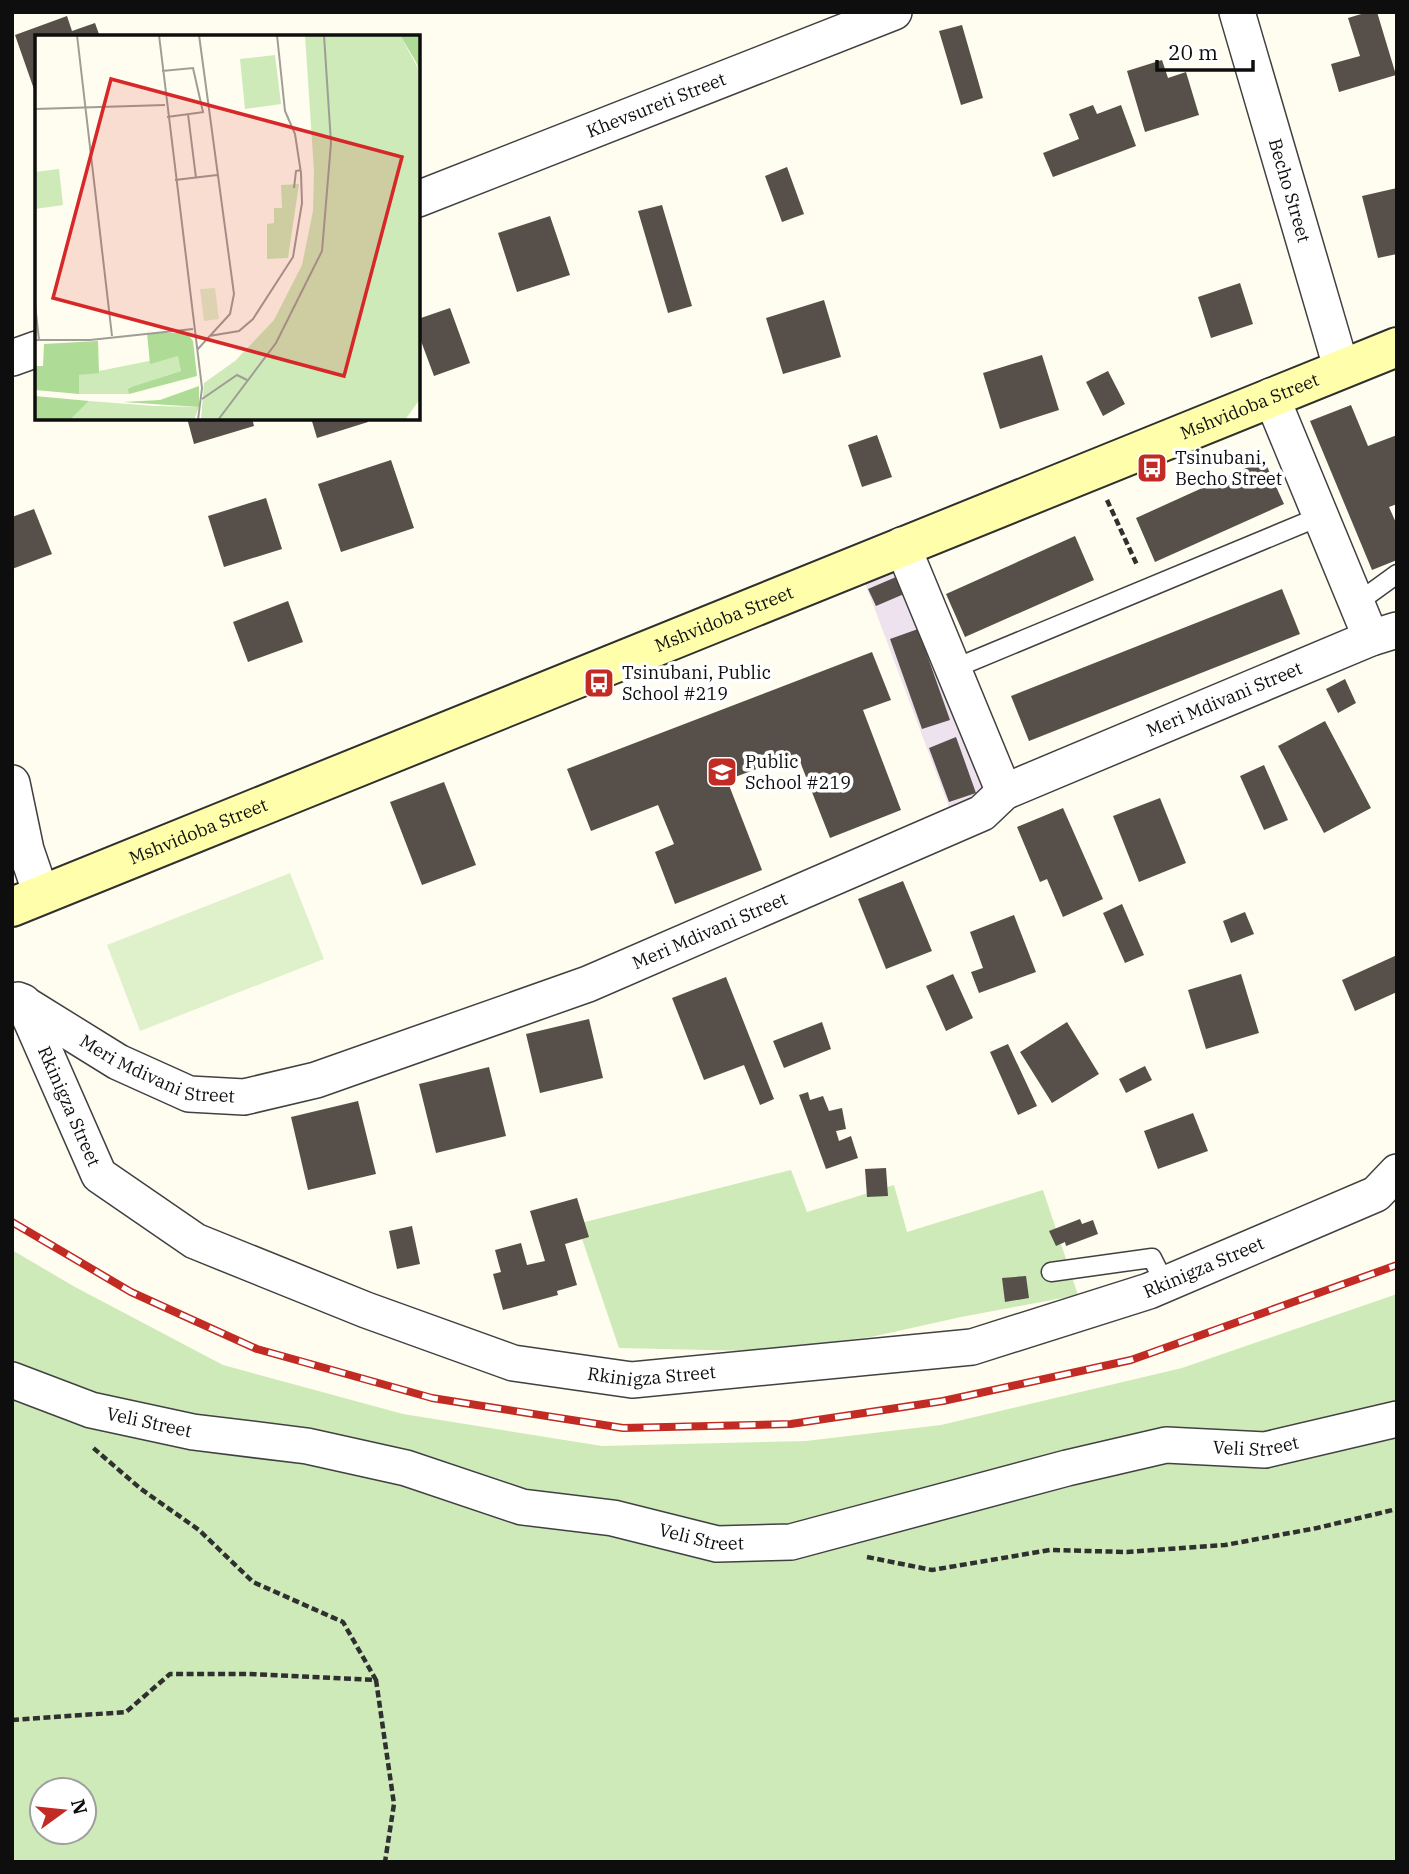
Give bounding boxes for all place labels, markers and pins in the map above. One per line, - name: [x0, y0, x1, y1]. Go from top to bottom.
- place label: Tsinubani, Becho Street: [1175, 446, 1282, 490]
- bus stop icon: Tsinubani, Becho Street: [1135, 451, 1169, 485]
- place label: Tsinubani, Public School #219: [622, 661, 771, 705]
- bus stop icon: Tsinubani, Public School #219: [582, 666, 616, 700]
- place label: Public School #219: [745, 750, 851, 794]
- school or university icon: Public School #219: [705, 755, 739, 789]

